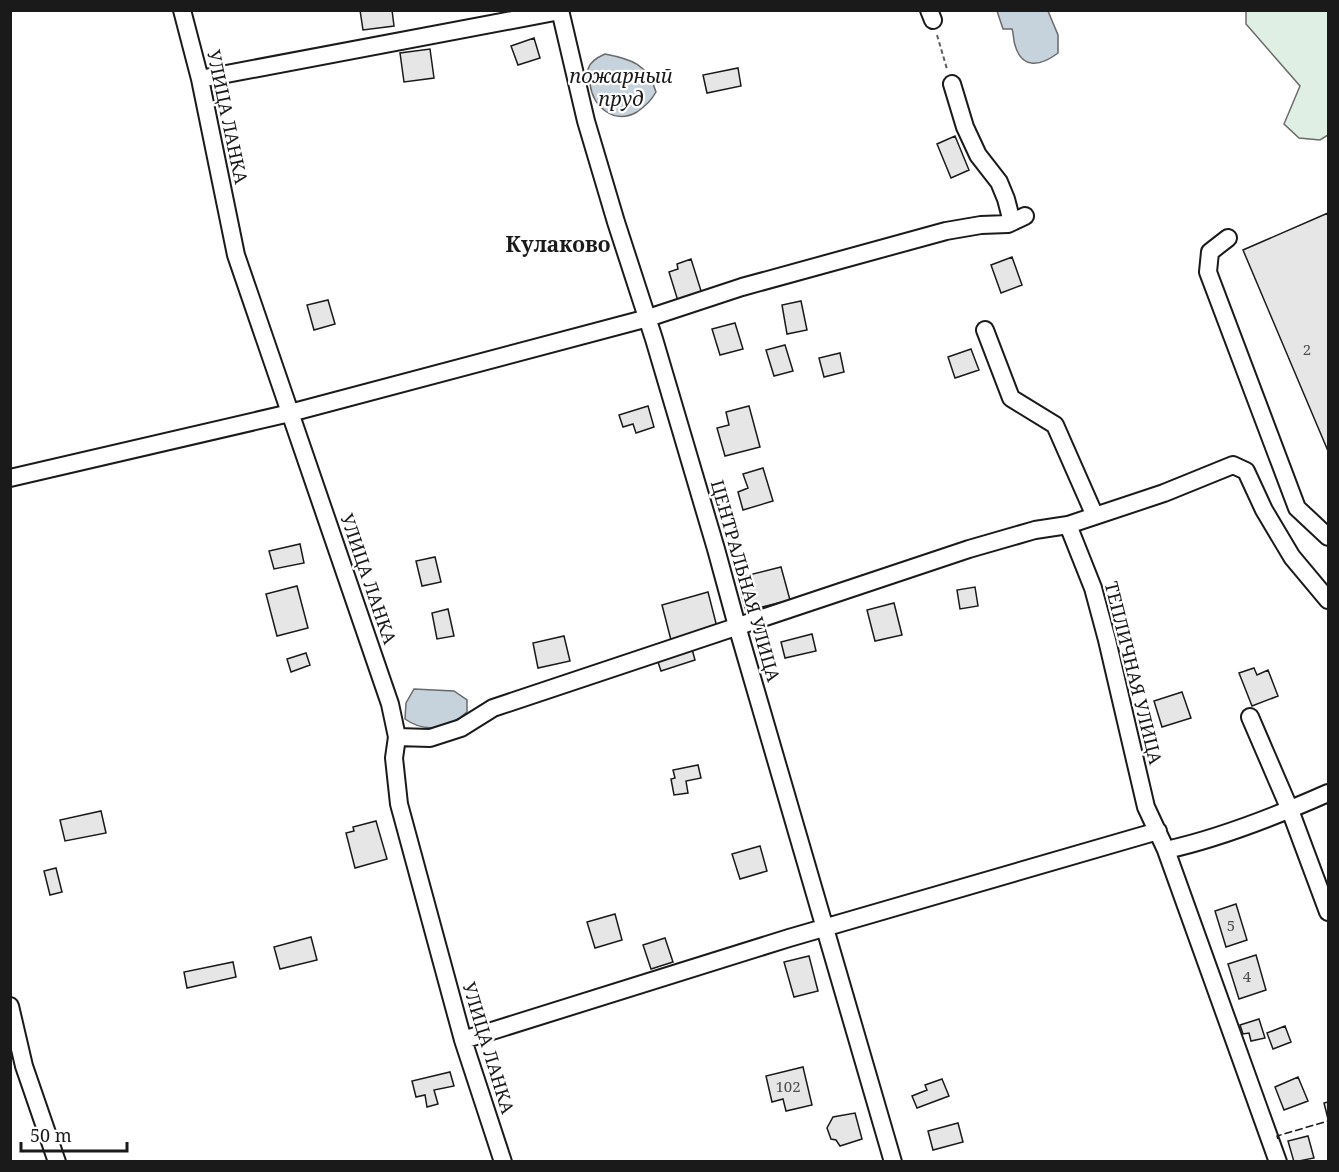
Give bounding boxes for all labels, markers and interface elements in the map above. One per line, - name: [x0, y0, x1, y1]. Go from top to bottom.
- street label: УЛИЦА ЛАНКА: [202, 48, 254, 186]
- water label: пожарный пруд: [569, 62, 673, 112]
- district label: Кулаково: [506, 230, 610, 258]
- house number: 2: [1303, 339, 1311, 359]
- street label: ЦЕНТРАЛЬНАЯ УЛИЦА: [706, 477, 786, 685]
- street label: УЛИЦА ЛАНКА: [335, 510, 403, 647]
- street label: ТЕПЛИЧНАЯ УЛИЦА: [1100, 579, 1168, 767]
- house number: 5: [1227, 915, 1235, 935]
- house number: 4: [1243, 966, 1252, 986]
- street label: УЛИЦА ЛАНКА: [458, 979, 520, 1117]
- house number: 102: [775, 1076, 801, 1096]
- scale bar: [21, 1115, 128, 1153]
- text: 50 m: [30, 1123, 72, 1147]

